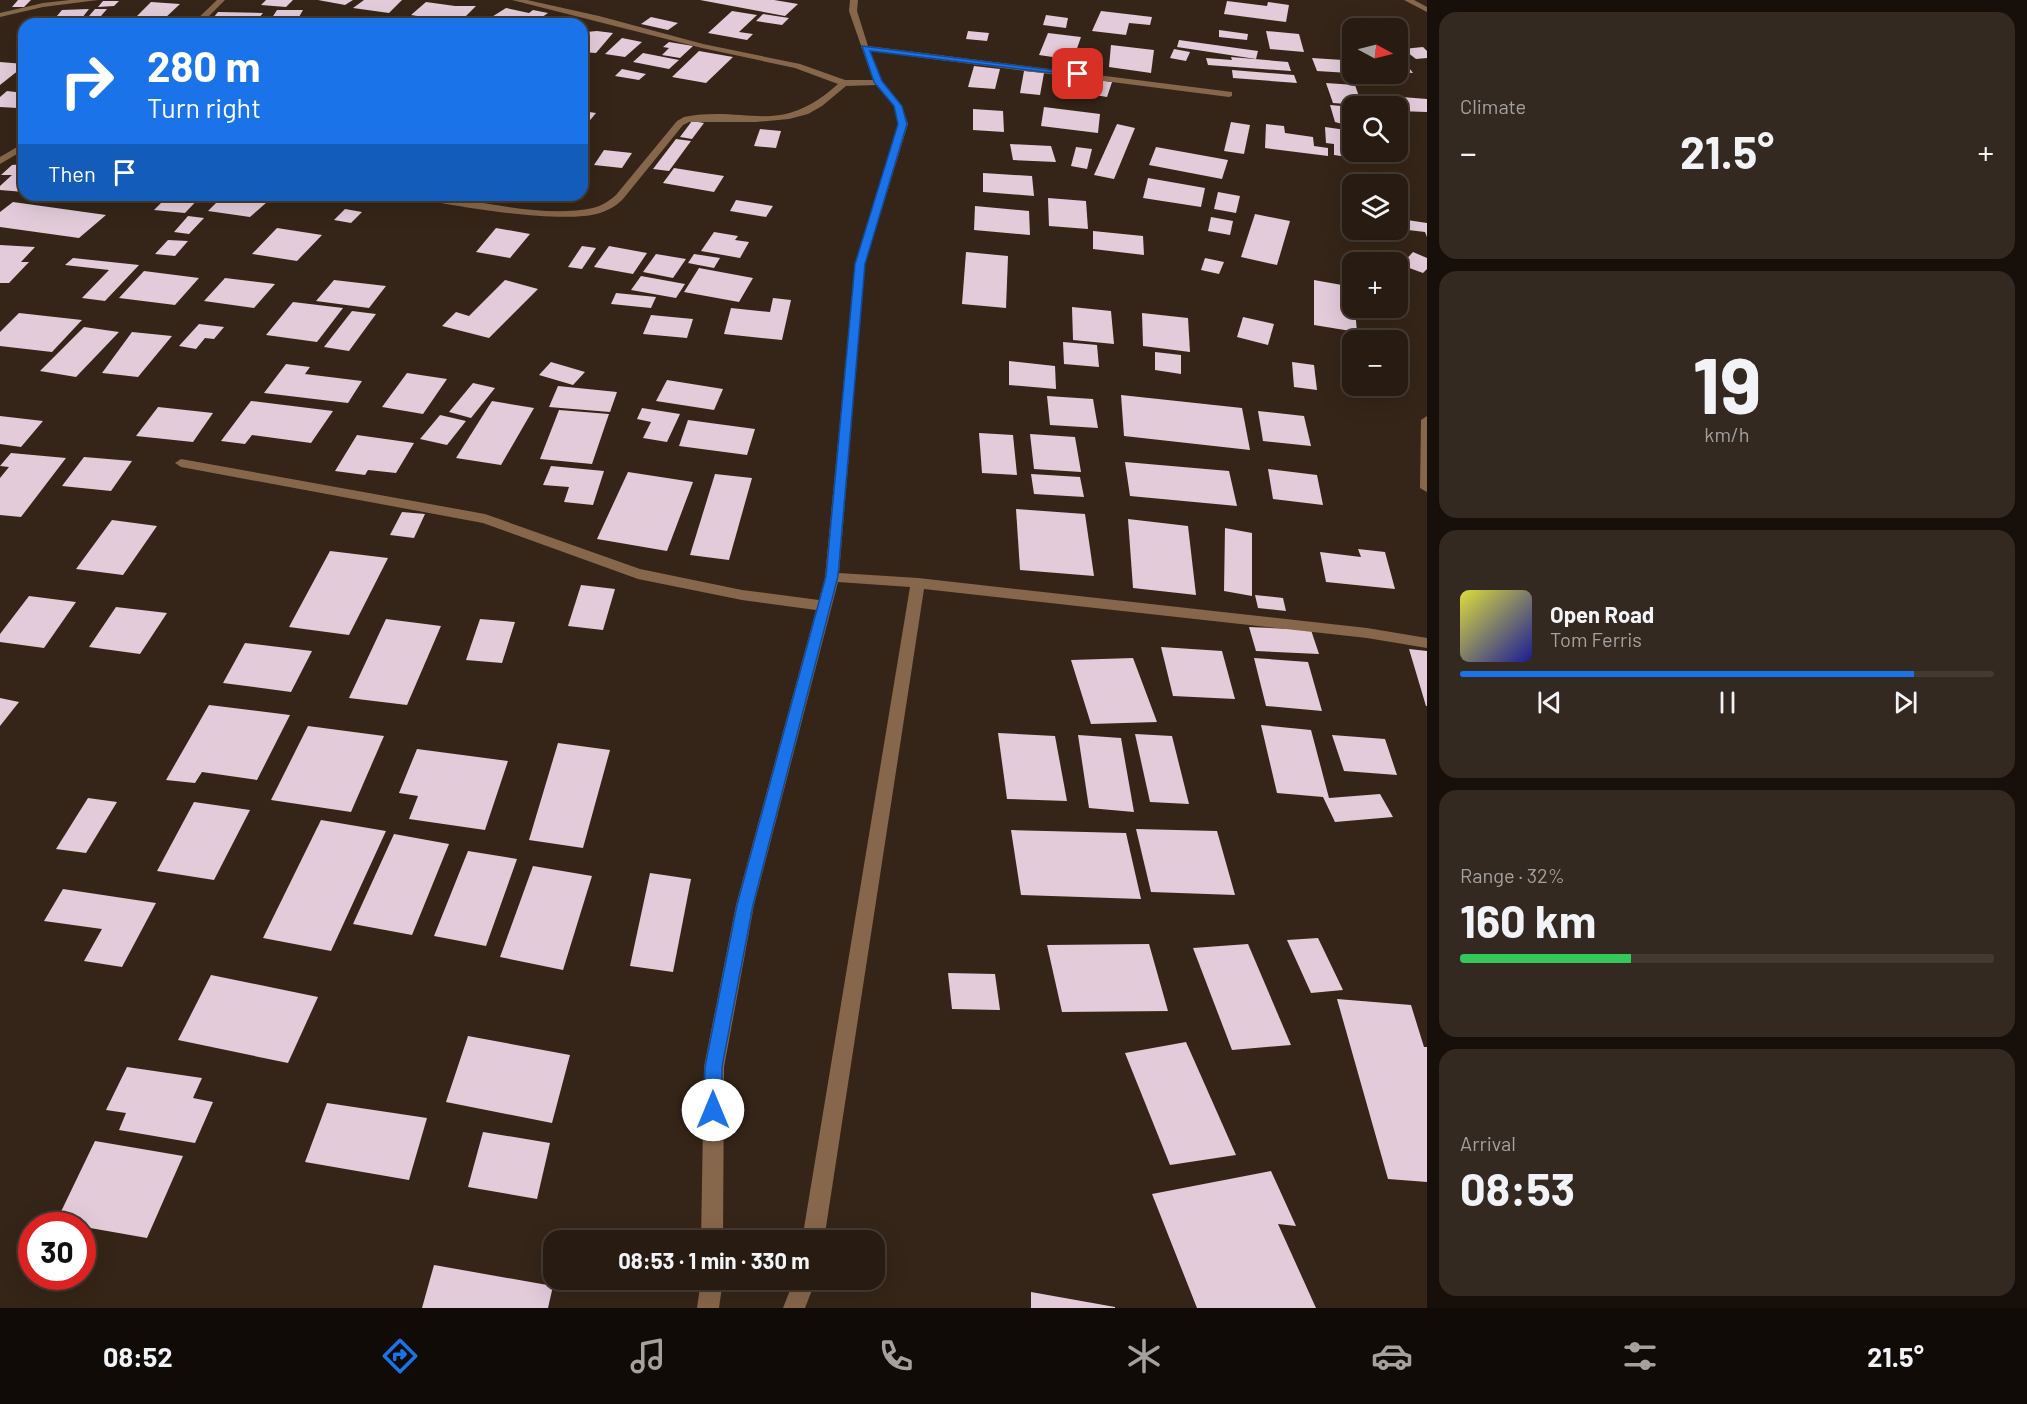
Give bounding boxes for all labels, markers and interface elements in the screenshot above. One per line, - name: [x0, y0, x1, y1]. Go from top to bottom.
- north arrow: [1342, 18, 1408, 84]
- map controls: [1342, 18, 1408, 396]
- text: 280 m: [147, 40, 261, 90]
- icon: right: [48, 42, 126, 120]
- pin: [1052, 48, 1103, 99]
- icon: arrive: [1061, 57, 1094, 90]
- text: Turn right: [147, 91, 261, 123]
- text: Climate: [1460, 94, 1526, 118]
- button: search: [1342, 96, 1408, 162]
- text: 21.5°: [1680, 124, 1774, 178]
- text: −: [1460, 132, 1477, 172]
- text: +: [1978, 132, 1994, 172]
- icon: arrive: [108, 156, 141, 189]
- text: Then: [48, 160, 96, 186]
- button: layers: [1342, 174, 1408, 240]
- button: +: [1342, 252, 1408, 318]
- button: −: [1342, 330, 1408, 396]
- text: 19: [1692, 336, 1762, 430]
- text: km/h: [1704, 422, 1750, 446]
- text: Open Road: [1550, 601, 1654, 627]
- text: Tom Ferris: [1550, 627, 1642, 651]
- icon: previous: [1533, 686, 1566, 719]
- icon: pause: [1711, 686, 1744, 719]
- icon: next: [1889, 686, 1922, 719]
- text: Range · 32%: [1460, 863, 1565, 887]
- text: 160 km: [1460, 893, 1596, 947]
- position arrow: [681, 1078, 745, 1142]
- text: Arrival: [1460, 1131, 1516, 1155]
- text: 08:53: [1460, 1161, 1575, 1215]
- speed limit sign: 30: [18, 1212, 96, 1290]
- text: 08:53 · 1 min · 330 m: [618, 1247, 810, 1273]
- icon: directions: [379, 1335, 421, 1377]
- icon: music: [627, 1335, 669, 1377]
- icon: phone: [875, 1335, 917, 1377]
- icon: climate: [1123, 1335, 1165, 1377]
- icon: car: [1371, 1335, 1413, 1377]
- icon: filters: [1619, 1335, 1661, 1377]
- text: 08:52: [103, 1340, 173, 1372]
- text: 21.5°: [1867, 1340, 1924, 1372]

